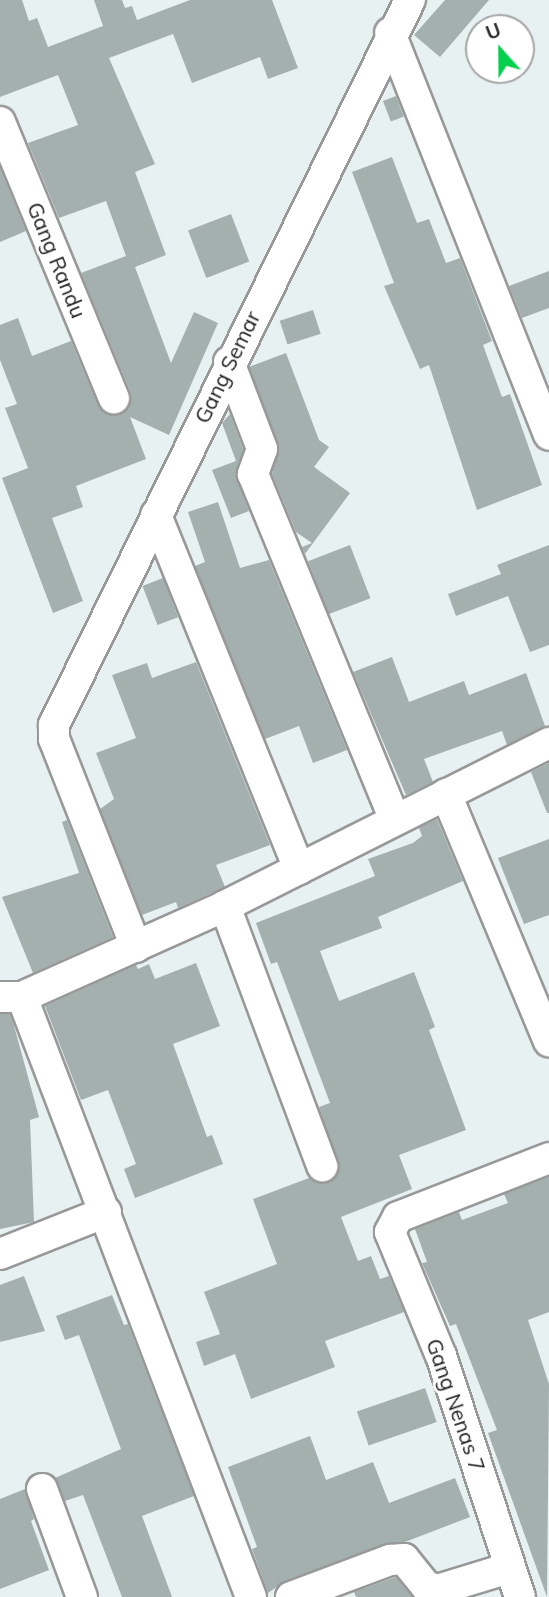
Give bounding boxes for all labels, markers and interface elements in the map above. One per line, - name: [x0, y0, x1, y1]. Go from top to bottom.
- north arrow: [465, 14, 535, 84]
- text: U: [482, 18, 504, 45]
- street label: Gang Randu: [22, 198, 92, 322]
- street label: Gang Semar: [189, 307, 265, 427]
- street label: Gang Nenas 7: [421, 1335, 491, 1475]

